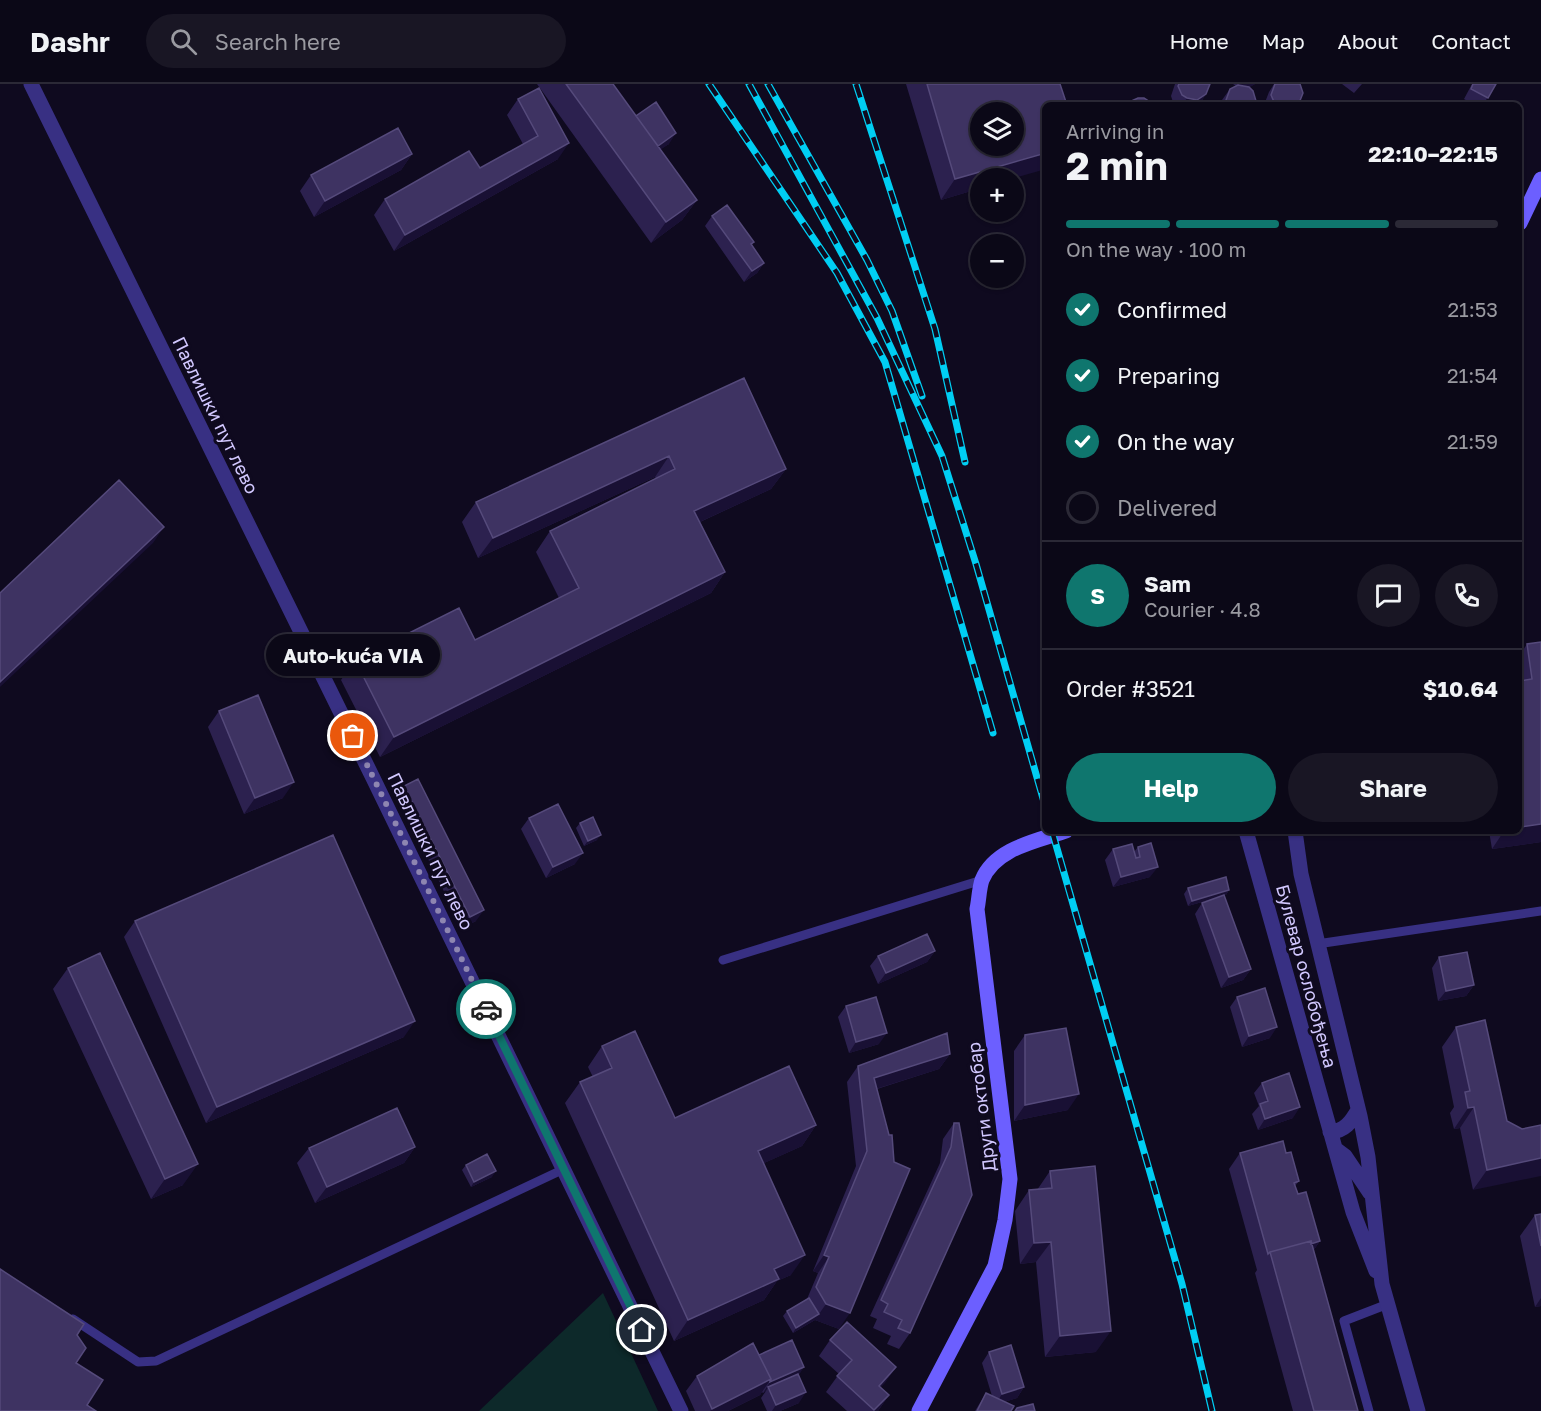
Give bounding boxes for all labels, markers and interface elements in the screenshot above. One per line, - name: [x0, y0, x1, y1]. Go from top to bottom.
- search box: [146, 14, 566, 68]
- text: Dashr: [30, 25, 110, 58]
- icon: search: [167, 25, 200, 58]
- text: Search here: [215, 28, 341, 55]
- text: Home: [1169, 28, 1229, 54]
- text: Map: [1262, 28, 1305, 54]
- text: About: [1338, 28, 1398, 54]
- text: Contact: [1431, 28, 1511, 54]
- map controls: [970, 102, 1024, 288]
- button: layers: [970, 102, 1024, 156]
- text: Arriving in: [1066, 119, 1164, 143]
- text: 22:10–22:15: [1368, 140, 1498, 167]
- text: 2 min: [1066, 142, 1168, 189]
- button: +: [970, 168, 1024, 222]
- button: −: [970, 234, 1024, 288]
- text: On the way · 100 m: [1066, 237, 1246, 261]
- icon: check: [1066, 293, 1099, 326]
- text: Confirmed: [1117, 296, 1227, 323]
- text: 21:53: [1447, 297, 1498, 321]
- street label: Павлишки пут лево: [168, 333, 264, 497]
- icon: check: [1066, 359, 1099, 392]
- text: Preparing: [1117, 362, 1220, 389]
- text: 21:54: [1447, 363, 1498, 387]
- icon: check: [1066, 425, 1099, 458]
- text: On the way: [1117, 428, 1235, 455]
- text: 21:59: [1447, 429, 1498, 453]
- text: Delivered: [1117, 494, 1217, 521]
- button: chat: [1357, 564, 1420, 627]
- button: phone: [1435, 564, 1498, 627]
- text: Sam: [1144, 570, 1191, 597]
- text: S: [1090, 582, 1105, 609]
- text: Courier · 4.8: [1144, 597, 1261, 621]
- callout: Auto-kuća VIA: [266, 634, 440, 676]
- text: Auto-kuća VIA: [283, 643, 423, 667]
- text: Order #3521: [1066, 675, 1195, 702]
- text: $10.64: [1423, 675, 1498, 702]
- pin: [327, 710, 378, 761]
- icon: bag: [336, 719, 369, 752]
- button: Help: [1066, 753, 1276, 822]
- button: Share: [1288, 753, 1498, 822]
- street label: Павлишки пут лево: [383, 769, 479, 933]
- street label: Булевар ослобођења: [1272, 882, 1342, 1070]
- courier: [456, 979, 516, 1039]
- icon: car: [470, 993, 503, 1026]
- street label: Други октобар: [962, 1041, 1000, 1173]
- pin: [616, 1304, 667, 1355]
- icon: home: [625, 1313, 658, 1346]

